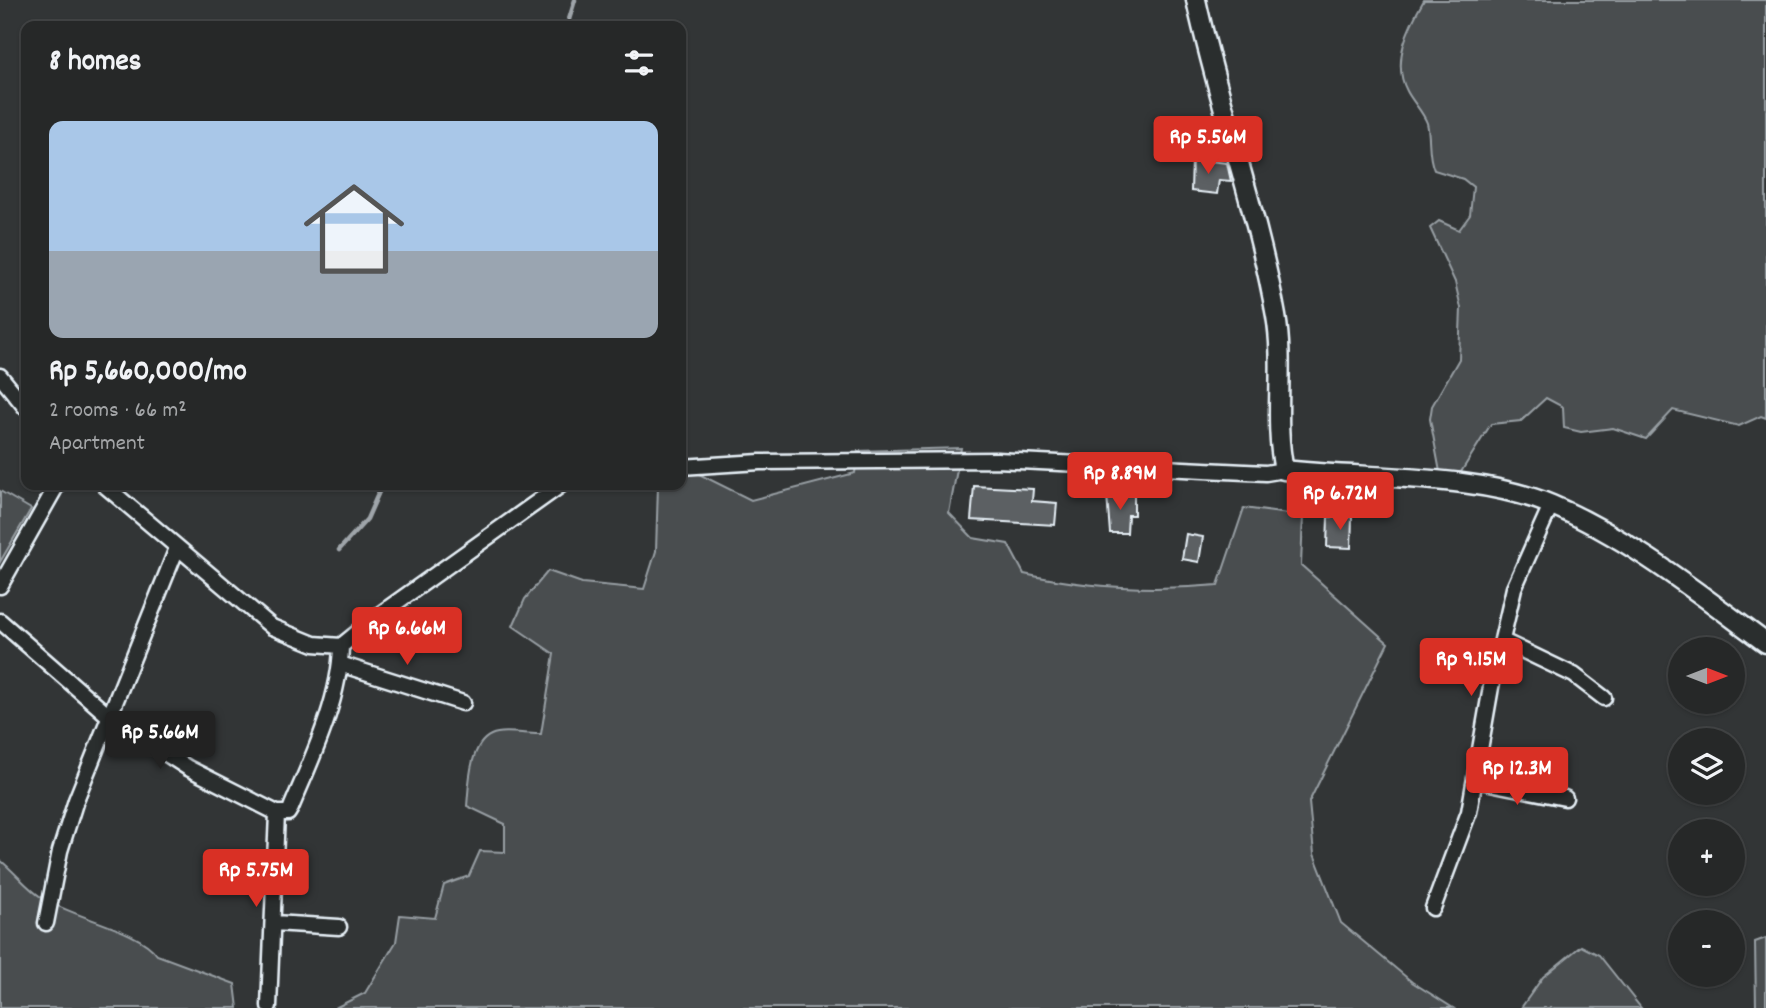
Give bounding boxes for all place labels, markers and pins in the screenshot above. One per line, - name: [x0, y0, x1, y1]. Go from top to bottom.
- pin: Rp 5.56M: [1136, 116, 1280, 176]
- pin: Rp 8.89M: [1048, 452, 1192, 512]
- pin: Rp 6.72M: [1268, 472, 1412, 532]
- pin: Rp 6.66M: [335, 608, 479, 667]
- pin: Rp 9.15M: [1399, 638, 1543, 698]
- pin: Rp 5.66M: [88, 712, 232, 771]
- pin: Rp 12.3M: [1445, 748, 1589, 807]
- pin: Rp 5.75M: [184, 850, 328, 909]

